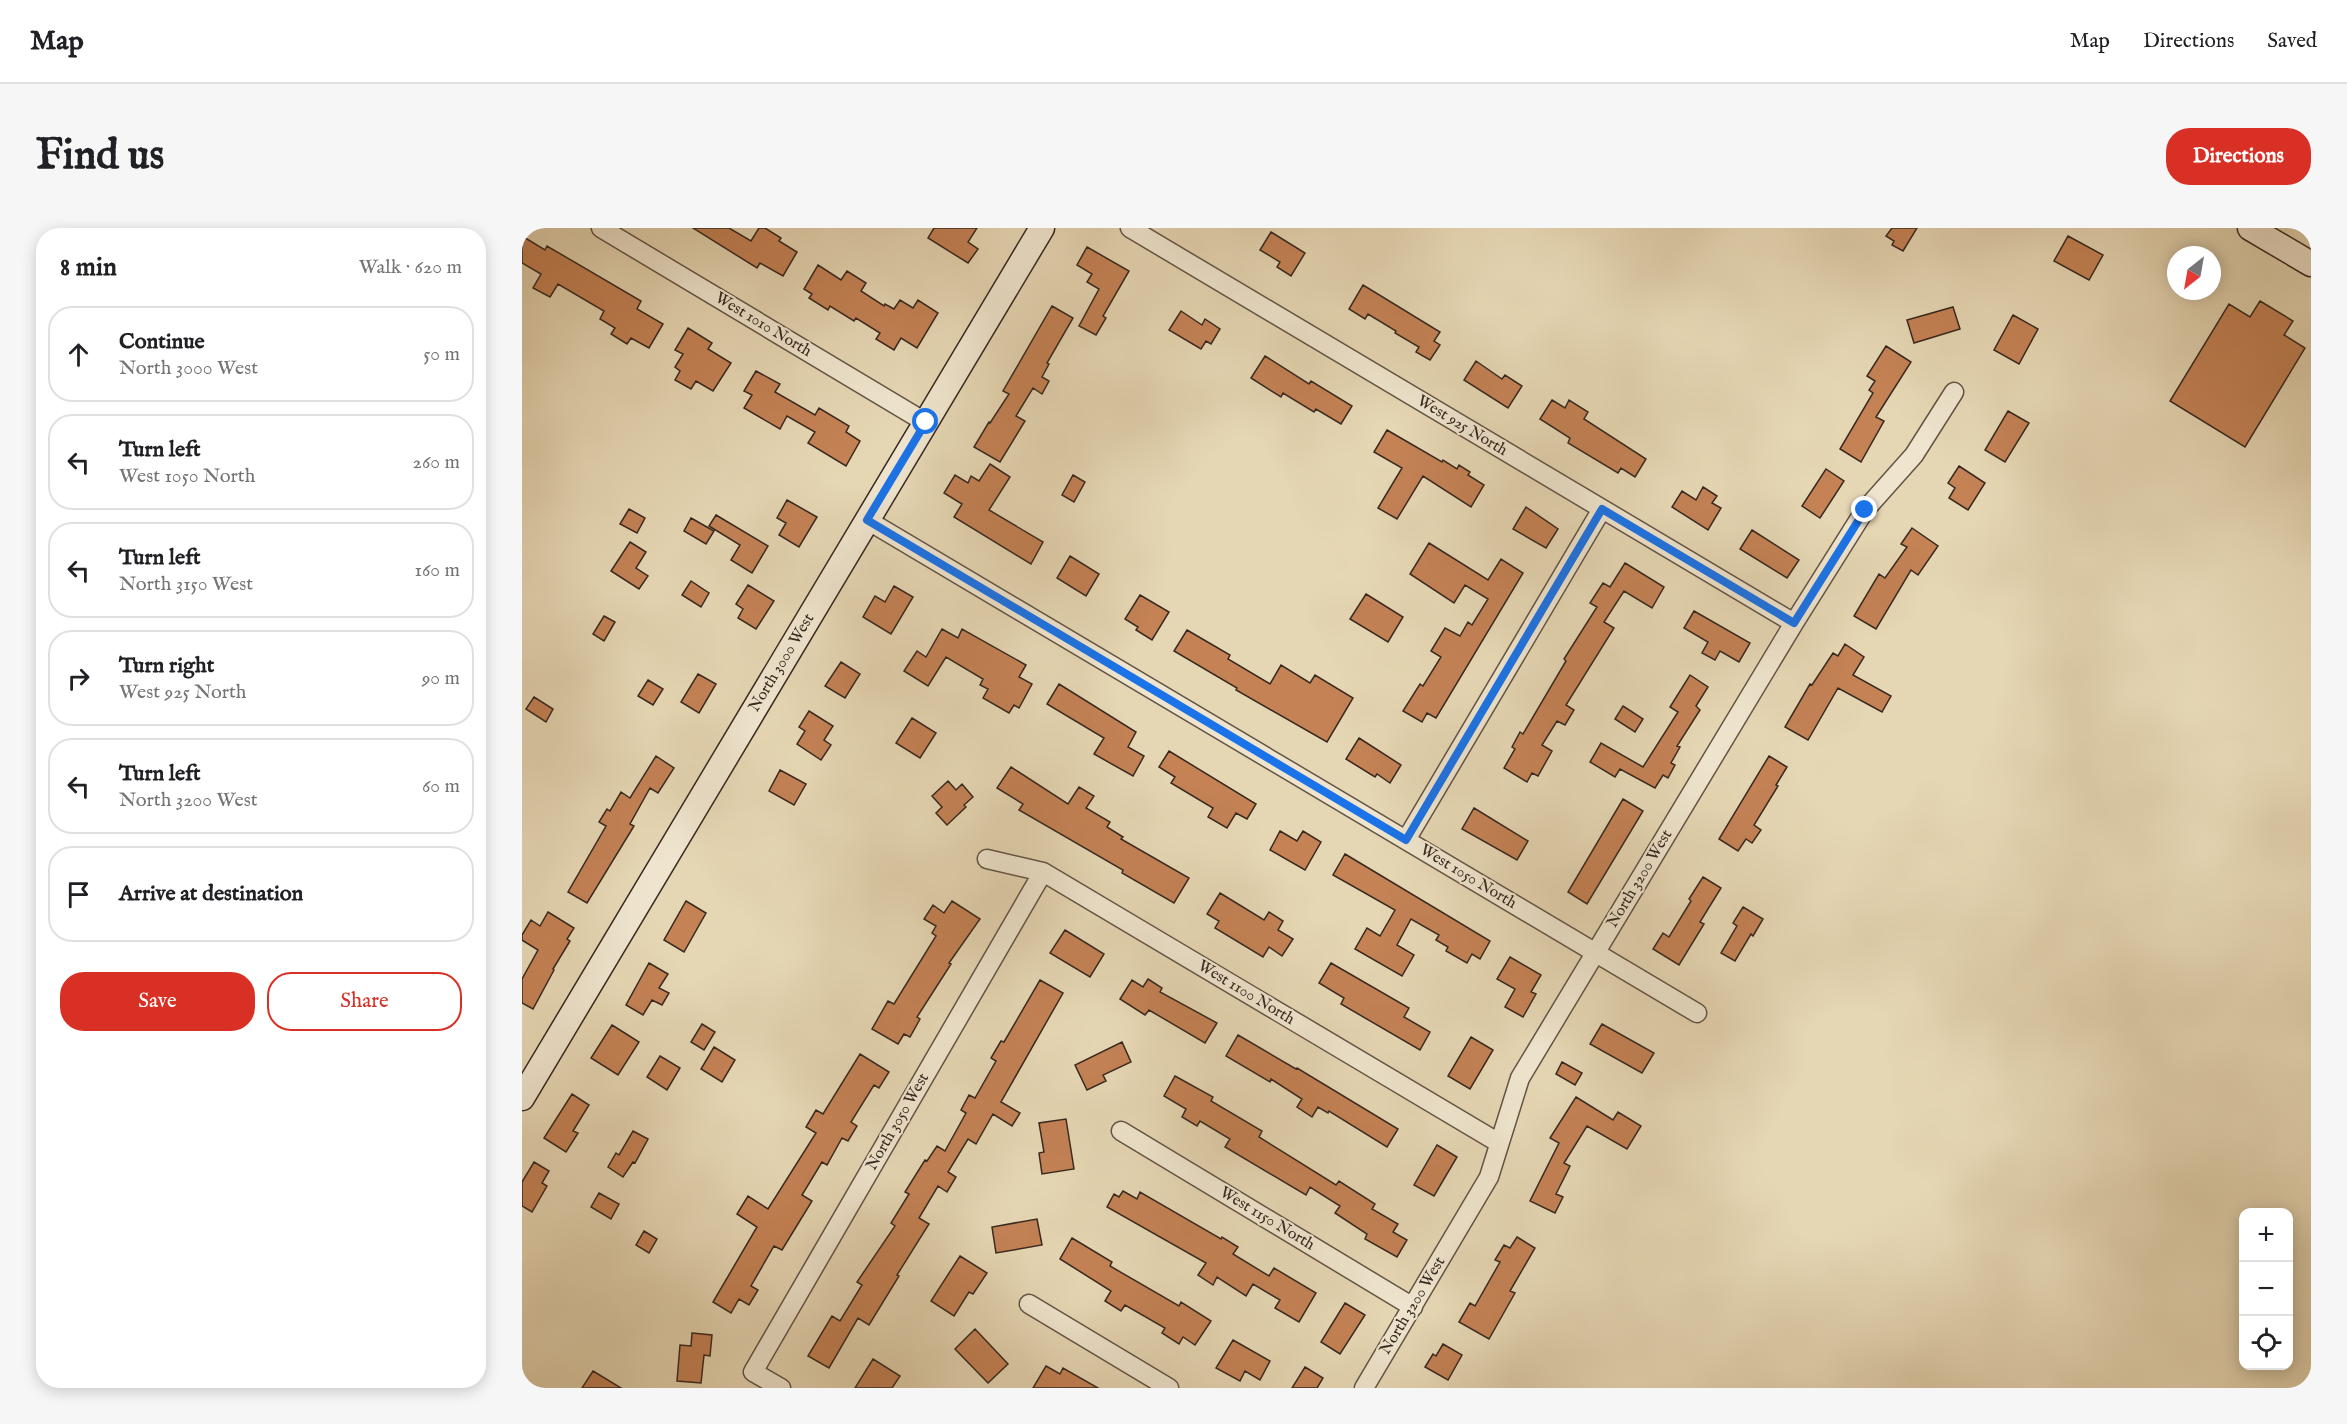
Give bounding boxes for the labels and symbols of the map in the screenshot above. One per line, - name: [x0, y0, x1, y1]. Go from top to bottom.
- north arrow: [2167, 246, 2221, 300]
- street label: West 1010 North: [711, 288, 815, 362]
- street label: West 925 North: [1413, 391, 1511, 461]
- route start: [912, 408, 938, 434]
- route end: [1851, 496, 1877, 522]
- street label: North 3000 West: [745, 610, 819, 716]
- street label: North 3200 West: [1603, 826, 1677, 932]
- street label: West 1050 North: [1416, 840, 1520, 914]
- street label: West 1100 North: [1194, 956, 1298, 1030]
- street label: North 3050 West: [862, 1069, 934, 1174]
- street label: West 1150 North: [1216, 1183, 1319, 1255]
- street label: North 3200 West: [1376, 1253, 1450, 1359]

